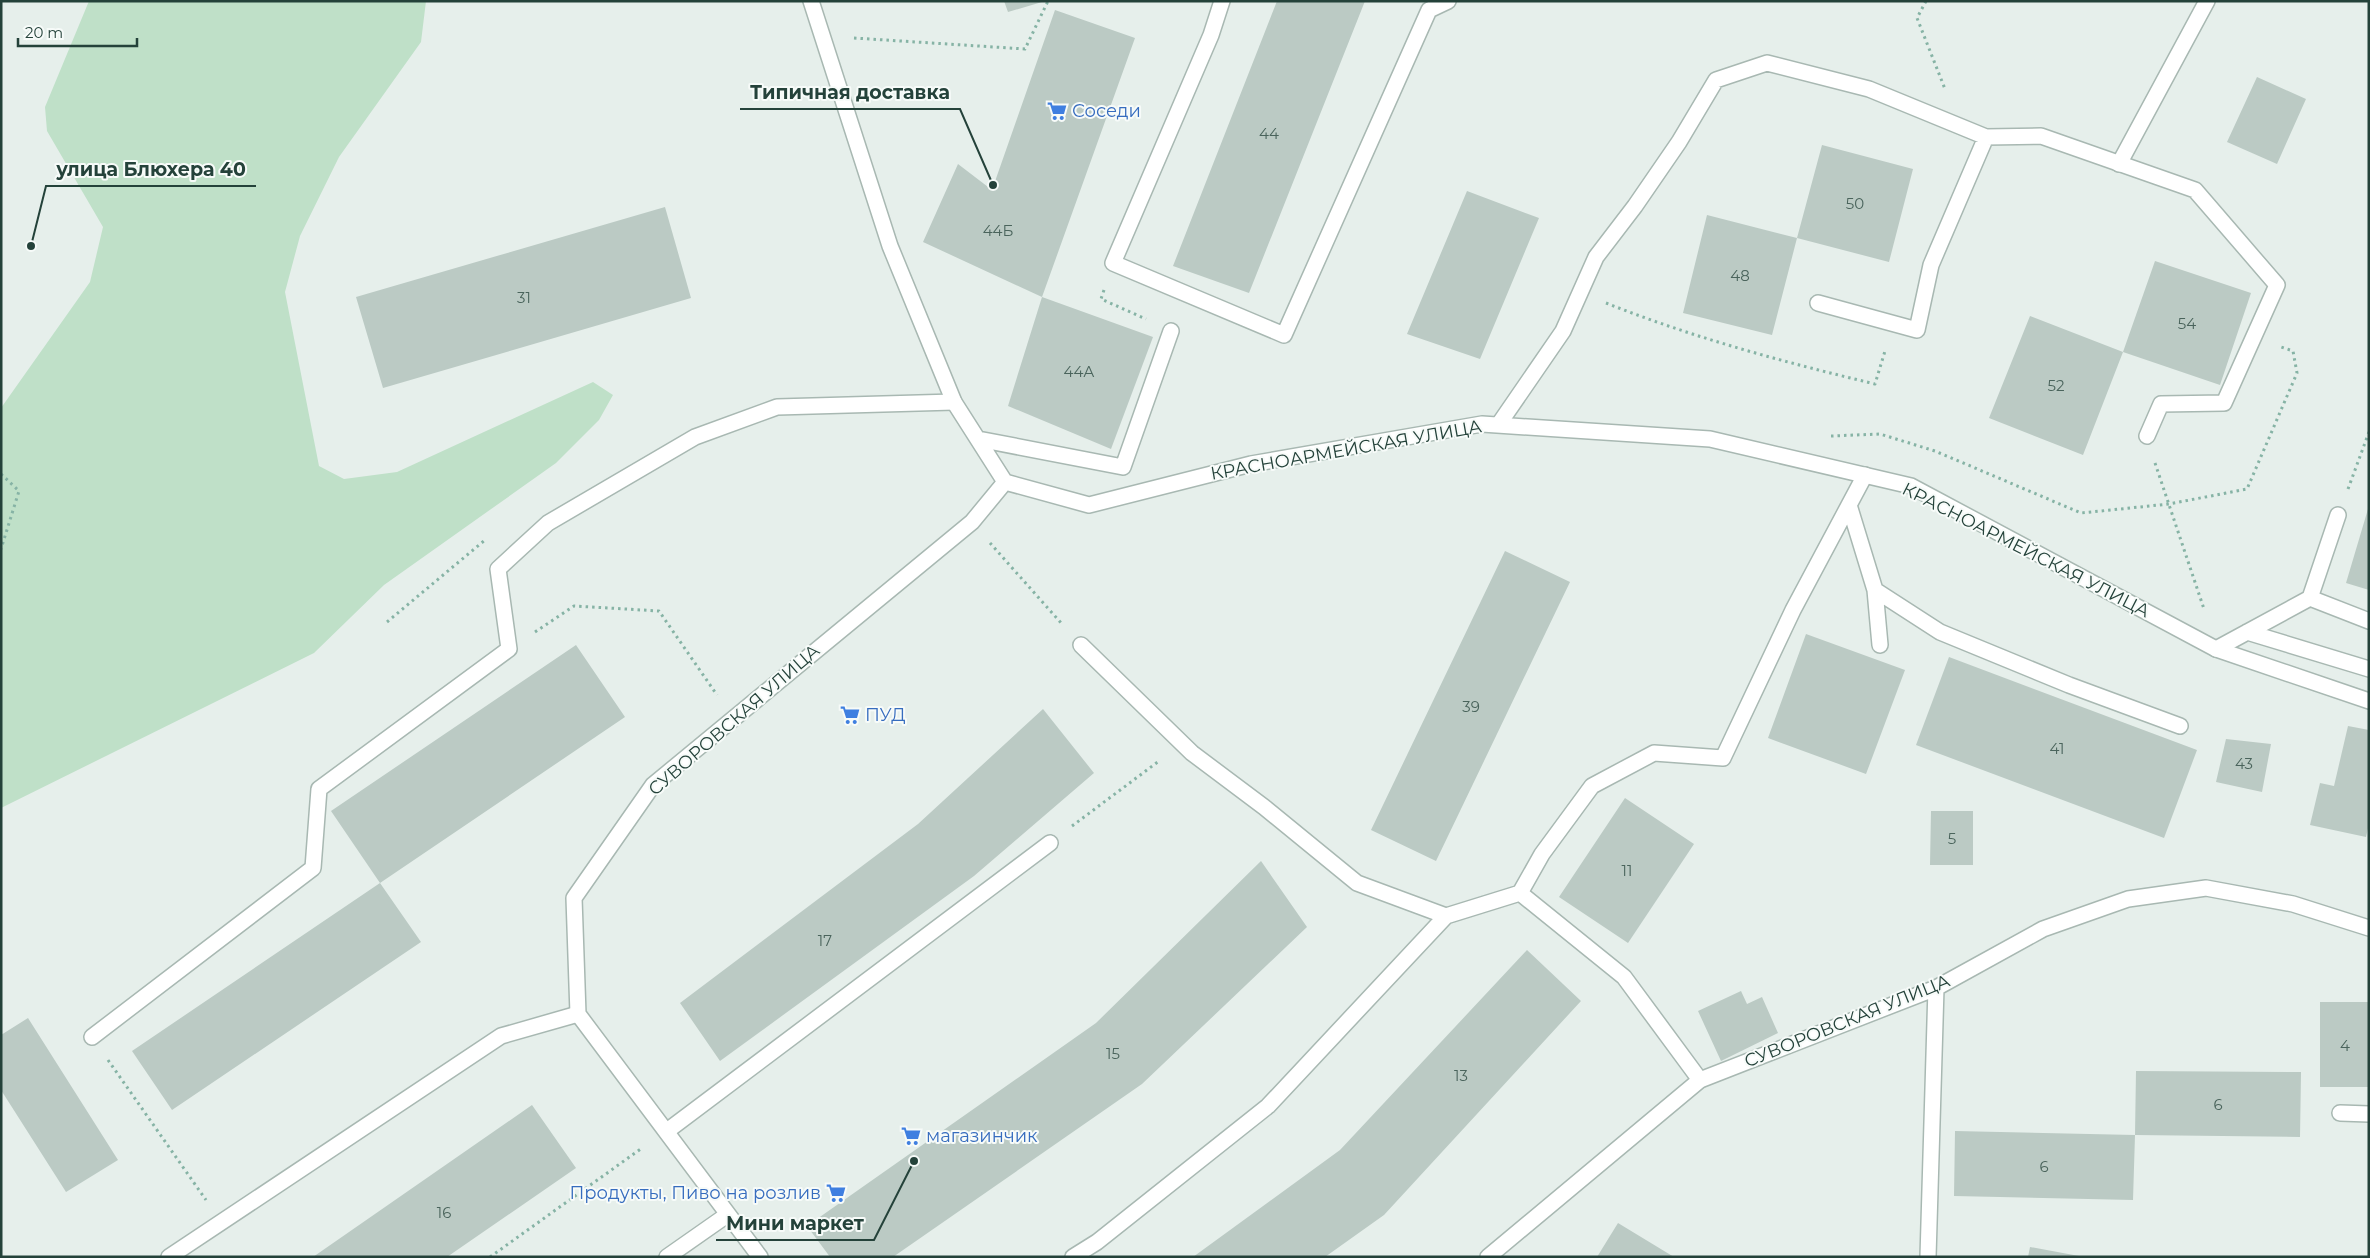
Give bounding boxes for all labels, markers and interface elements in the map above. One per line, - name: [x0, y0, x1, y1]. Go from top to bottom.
- scale bar: [18, 15, 136, 47]
- text: 20 m: [25, 23, 63, 42]
- callout: Типичная доставка: [740, 75, 960, 109]
- text: Типичная доставка: [750, 81, 950, 104]
- supermarket icon: Соседи: [1046, 100, 1068, 122]
- place label: Соседи: [1072, 100, 1141, 122]
- house number: 44: [1259, 124, 1279, 143]
- callout: улица Блюхера 40: [46, 152, 256, 186]
- text: улица Блюхера 40: [55, 158, 246, 181]
- house number: 50: [1846, 194, 1864, 213]
- house number: 44Б: [983, 221, 1013, 240]
- house number: 48: [1730, 266, 1750, 285]
- house number: 31: [517, 288, 531, 307]
- house number: 54: [2178, 314, 2196, 333]
- house number: 44А: [1064, 362, 1095, 381]
- house number: 52: [2048, 376, 2064, 395]
- street label: КРАСНОАРМЕЙСКАЯ УЛИЦА: [1209, 415, 1484, 485]
- street label: КРАСНОАРМЕЙСКАЯ УЛИЦА: [1898, 478, 2154, 622]
- street label: СУВОРОВСКАЯ УЛИЦА: [644, 639, 825, 800]
- house number: 39: [1462, 697, 1480, 716]
- supermarket icon: ПУД: [839, 704, 861, 726]
- place label: ПУД: [865, 704, 906, 726]
- house number: 41: [2050, 739, 2064, 758]
- house number: 43: [2235, 754, 2253, 773]
- house number: 5: [1948, 829, 1956, 848]
- house number: 11: [1622, 861, 1632, 880]
- house number: 17: [818, 931, 832, 950]
- street label: СУВОРОВСКАЯ УЛИЦА: [1741, 969, 1954, 1072]
- house number: 4: [2340, 1036, 2350, 1055]
- house number: 15: [1106, 1044, 1120, 1063]
- house number: 13: [1454, 1066, 1468, 1085]
- house number: 6: [2213, 1095, 2223, 1114]
- supermarket icon: магазинчик: [900, 1125, 922, 1147]
- place label: магазинчик: [926, 1125, 1038, 1147]
- house number: 6: [2039, 1157, 2049, 1176]
- place label: Продукты, Пиво на розлив: [569, 1182, 821, 1204]
- supermarket icon: Продукты, Пиво на розлив: [825, 1182, 847, 1204]
- house number: 16: [437, 1203, 451, 1222]
- callout: Мини маркет: [716, 1206, 874, 1240]
- text: Мини маркет: [726, 1212, 865, 1235]

